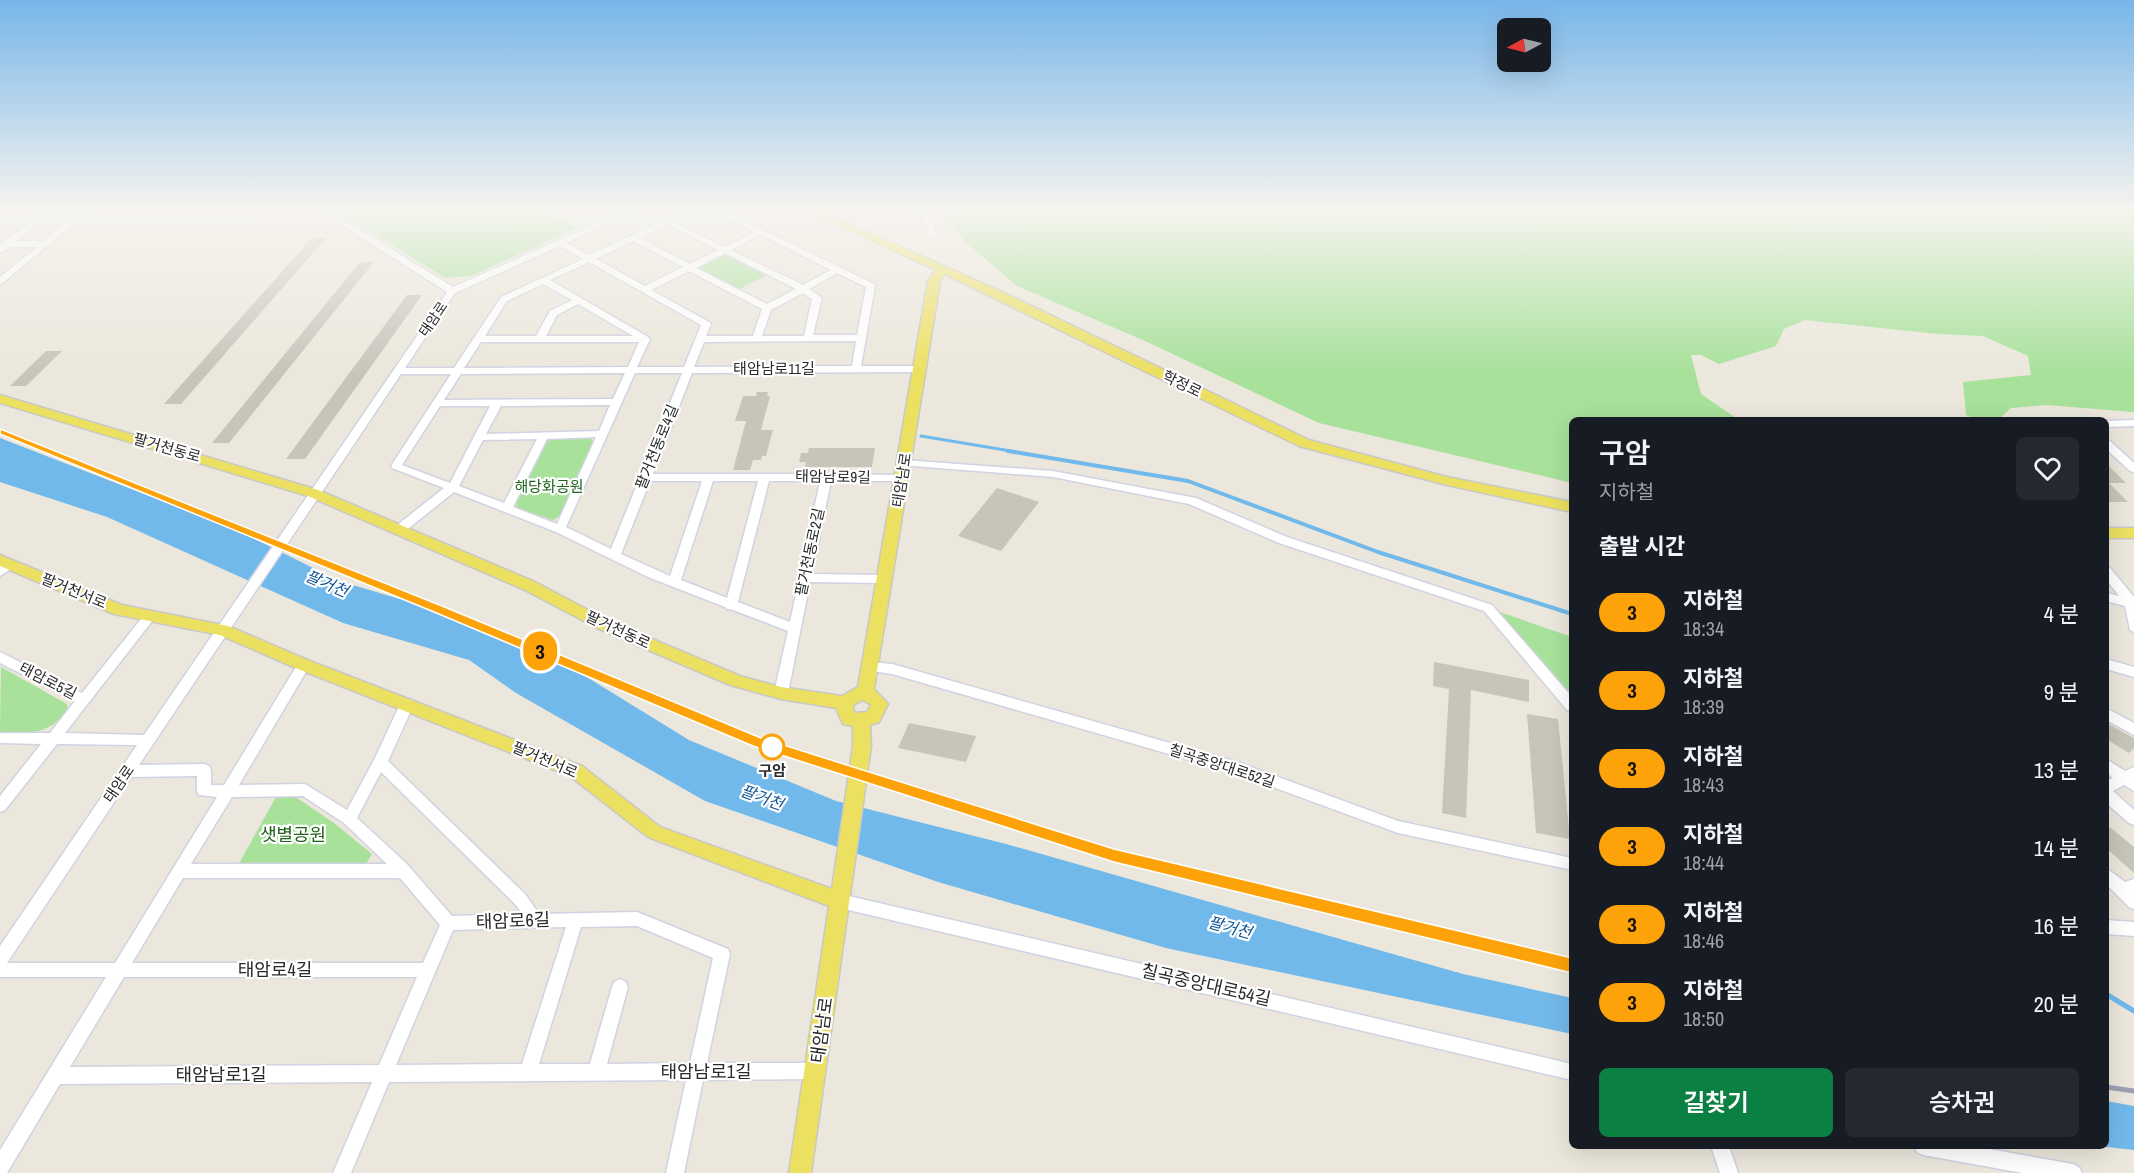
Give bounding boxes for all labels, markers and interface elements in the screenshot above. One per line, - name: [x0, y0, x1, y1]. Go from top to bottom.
- north arrow: [1497, 18, 1551, 72]
- map controls: [1497, 18, 1551, 72]
- street label: 태암로: [415, 298, 451, 340]
- street label: 태암남로11길: [733, 358, 815, 379]
- street label: 학정로: [1159, 365, 1205, 402]
- street label: 팔거천동로4길: [630, 401, 683, 492]
- street label: 팔거천동로: [131, 428, 203, 467]
- text: 구암: [1599, 434, 1651, 472]
- button: heart: [2016, 437, 2079, 500]
- street label: 태암남로: [887, 451, 916, 509]
- street label: 태암남로9길: [795, 465, 871, 488]
- park label: 해당화공원: [514, 476, 584, 497]
- text: 지하철: [1599, 478, 1654, 505]
- street label: 팔거천동로2길: [790, 506, 829, 598]
- text: 출발 시간: [1599, 531, 1685, 561]
- water label: 팔거천: [302, 564, 354, 603]
- street label: 팔거천서로: [38, 568, 110, 613]
- text: 지하철: [1683, 585, 1744, 615]
- text: 3: [1627, 598, 1637, 627]
- text: 4 분: [2044, 599, 2079, 629]
- street label: 팔거천동로: [582, 605, 654, 654]
- text: 18:34: [1683, 615, 1724, 642]
- line badge: 3: [520, 632, 560, 670]
- text: 3: [535, 637, 545, 666]
- street label: 태암로5길: [16, 657, 81, 704]
- text: 지하철: [1683, 663, 1744, 693]
- text: 3: [1627, 676, 1637, 705]
- text: 9 분: [2044, 677, 2079, 707]
- text: 18:39: [1683, 693, 1724, 720]
- marker: 구암: [759, 734, 785, 760]
- street label: 팔거천서로: [509, 736, 581, 783]
- street label: 칠곡중앙대로52길: [1166, 738, 1278, 793]
- text: 지하철: [1683, 741, 1744, 771]
- text: 3: [1627, 754, 1637, 783]
- text: 13 분: [2034, 755, 2079, 785]
- place label: 구암: [758, 760, 786, 781]
- street label: 태암로: [98, 761, 139, 807]
- text: 18:43: [1683, 771, 1724, 798]
- water label: 팔거천: [737, 779, 789, 816]
- text: 지하철: [1683, 819, 1744, 849]
- park label: 샛별공원: [260, 822, 326, 847]
- text: 3: [1627, 832, 1637, 861]
- text: 14 분: [2034, 833, 2079, 863]
- text: 18:44: [1683, 849, 1724, 876]
- text: 지하철: [1683, 897, 1744, 927]
- street label: 태암로6길: [475, 907, 551, 934]
- text: 3: [1627, 910, 1637, 939]
- water label: 팔거천: [1206, 911, 1256, 944]
- text: 16 분: [2034, 911, 2079, 941]
- text: 18:46: [1683, 927, 1724, 954]
- street label: 태암로4길: [238, 957, 312, 982]
- street label: 칠곡중앙대로54길: [1139, 957, 1273, 1012]
- text: 지하철: [1683, 975, 1744, 1005]
- text: 3: [1627, 988, 1637, 1017]
- text: 20 분: [2034, 989, 2079, 1019]
- street label: 태암남로: [805, 995, 838, 1064]
- text: 18:50: [1683, 1005, 1724, 1032]
- street label: 태암남로1길: [660, 1059, 752, 1084]
- street label: 태암남로1길: [175, 1062, 267, 1087]
- button: 길찾기: [1599, 1068, 1833, 1137]
- button: 승차권: [1845, 1068, 2079, 1137]

